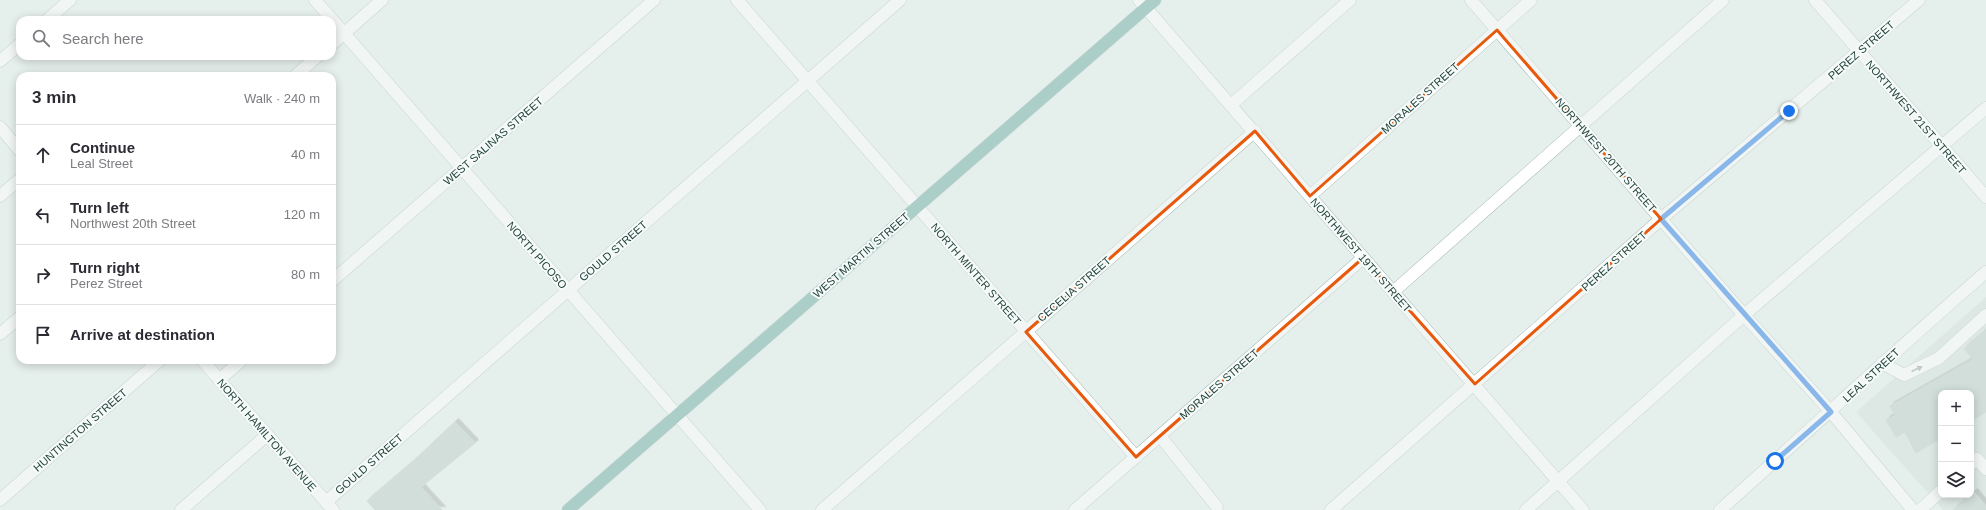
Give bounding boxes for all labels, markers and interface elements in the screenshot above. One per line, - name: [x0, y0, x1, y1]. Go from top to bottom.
- search box: [16, 16, 336, 60]
- street label: PEREZ STREET: [1826, 18, 1897, 82]
- icon: search: [30, 27, 52, 49]
- text: Search here: [62, 30, 144, 47]
- street label: NORTHWEST 21ST STREET: [1864, 58, 1969, 176]
- street label: MORALES STREET: [1379, 60, 1461, 136]
- text: 3 min: [32, 88, 76, 107]
- text: Walk · 240 m: [244, 91, 320, 106]
- street label: WEST SALINAS STREET: [441, 94, 545, 187]
- street label: NORTHWEST 20TH STREET: [1553, 96, 1659, 215]
- route end: [1780, 102, 1798, 120]
- text: Continue: [70, 139, 135, 156]
- icon: ahead: [32, 144, 54, 166]
- text: 40 m: [291, 147, 320, 162]
- text: Leal Street: [70, 156, 133, 171]
- street label: NORTHWEST 19TH STREET: [1308, 196, 1414, 315]
- text: Turn left: [70, 199, 129, 216]
- icon: left: [32, 204, 54, 226]
- text: 120 m: [284, 207, 320, 222]
- street label: WEST MARTIN STREET: [811, 210, 912, 300]
- text: Northwest 20th Street: [70, 216, 196, 231]
- street label: GOULD STREET: [577, 218, 649, 284]
- street label: NORTH PICOSO: [505, 219, 570, 291]
- street label: NORTH MINTER STREET: [929, 221, 1024, 327]
- street label: PEREZ STREET: [1579, 229, 1649, 293]
- street label: CECELIA STREET: [1035, 254, 1113, 324]
- text: Turn right: [70, 259, 140, 276]
- icon: right: [32, 264, 54, 286]
- text: 80 m: [291, 267, 320, 282]
- text: Perez Street: [70, 276, 142, 291]
- icon: arrive: [32, 324, 54, 346]
- text: Arrive at destination: [70, 326, 215, 343]
- street label: MORALES STREET: [1177, 346, 1261, 421]
- street label: LEAL STREET: [1840, 346, 1902, 404]
- one-way arrow: [1911, 366, 1923, 372]
- street label: NORTH HAMILTON AVENUE: [215, 376, 319, 494]
- street label: HUNTINGTON STREET: [31, 386, 129, 474]
- map controls: [1938, 390, 1974, 498]
- button: +: [1938, 390, 1974, 426]
- button: −: [1938, 426, 1974, 462]
- street label: GOULD STREET: [333, 431, 405, 497]
- route start: [1766, 452, 1784, 470]
- button: layers: [1938, 462, 1974, 498]

